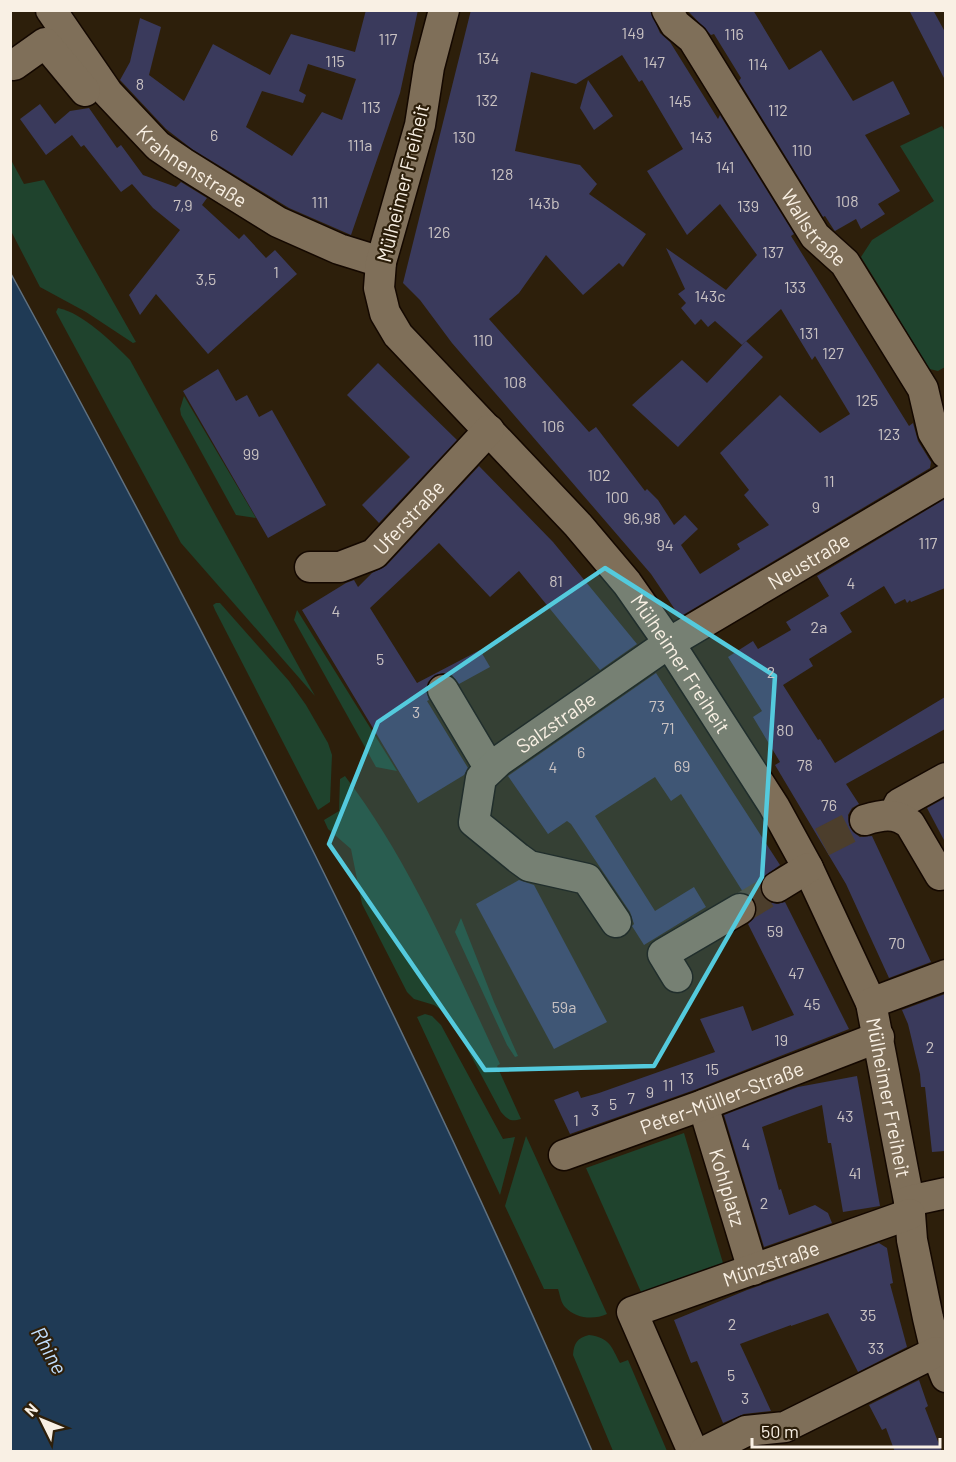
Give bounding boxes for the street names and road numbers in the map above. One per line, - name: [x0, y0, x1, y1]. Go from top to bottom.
- street label: Mülheimer Freiheit: [371, 101, 433, 265]
- street label: Krahnenstraße: [132, 120, 252, 212]
- street label: Wallstraße: [777, 184, 852, 271]
- street label: Uferstraße: [368, 475, 449, 559]
- street label: Neustraße: [763, 527, 854, 594]
- street label: Mülheimer Freiheit: [626, 589, 736, 738]
- street label: Salzstraße: [511, 686, 600, 758]
- street label: Mülheimer Freiheit: [862, 1015, 916, 1179]
- street label: Peter-Müller-Straße: [637, 1055, 807, 1139]
- street label: Kohlplatz: [705, 1145, 751, 1229]
- street label: Münzstraße: [719, 1235, 823, 1291]

